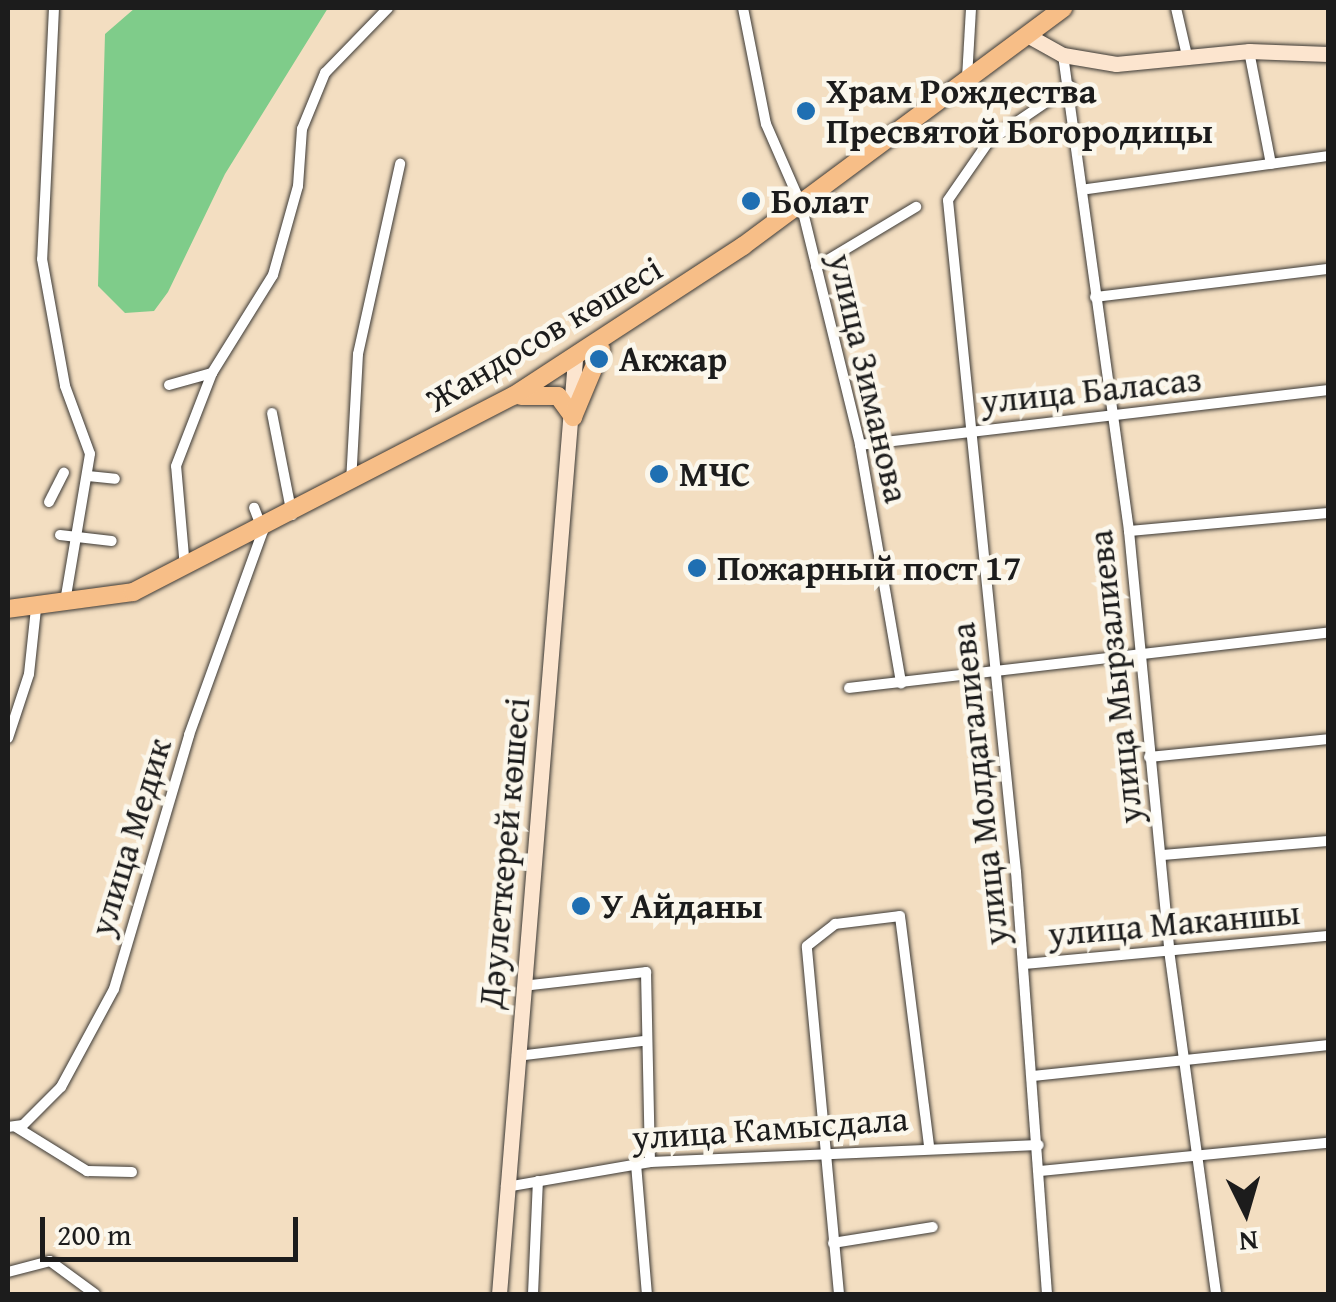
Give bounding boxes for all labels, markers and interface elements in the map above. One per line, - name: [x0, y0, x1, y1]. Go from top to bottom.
- place label: Храм Рождества Пресвятой Богородицы: [826, 70, 1213, 152]
- marker: Храм Рождества Пресвятой Богородицы: [795, 100, 817, 122]
- place label: Болат: [771, 180, 868, 222]
- marker: Болат: [740, 190, 762, 212]
- street label: Жандосов көшесі: [419, 247, 669, 421]
- street label: улица Зиманова: [820, 249, 918, 507]
- place label: Акжар: [619, 338, 727, 380]
- marker: Акжар: [588, 348, 610, 370]
- street label: улица Баласаз: [978, 358, 1204, 422]
- place label: МЧС: [679, 453, 750, 495]
- marker: МЧС: [648, 463, 670, 485]
- street label: улица Мырзалиева: [1079, 528, 1151, 826]
- place label: Пожарный пост 17: [717, 547, 1021, 589]
- marker: Пожарный пост 17: [686, 557, 708, 579]
- street label: улица Молдагалиева: [941, 621, 1017, 947]
- street label: Дәулеткерей көшесі: [469, 696, 539, 1010]
- street label: улица Медик: [80, 733, 180, 941]
- place label: У Айданы: [601, 885, 763, 927]
- street label: улица Маканшы: [1046, 891, 1302, 955]
- marker: У Айданы: [570, 895, 592, 917]
- street label: улица Камысдала: [630, 1097, 910, 1159]
- north arrow: [1196, 1162, 1296, 1262]
- scale bar: [45, 1197, 302, 1259]
- text: 200 m: [57, 1212, 131, 1256]
- text: N: [1238, 1221, 1260, 1264]

